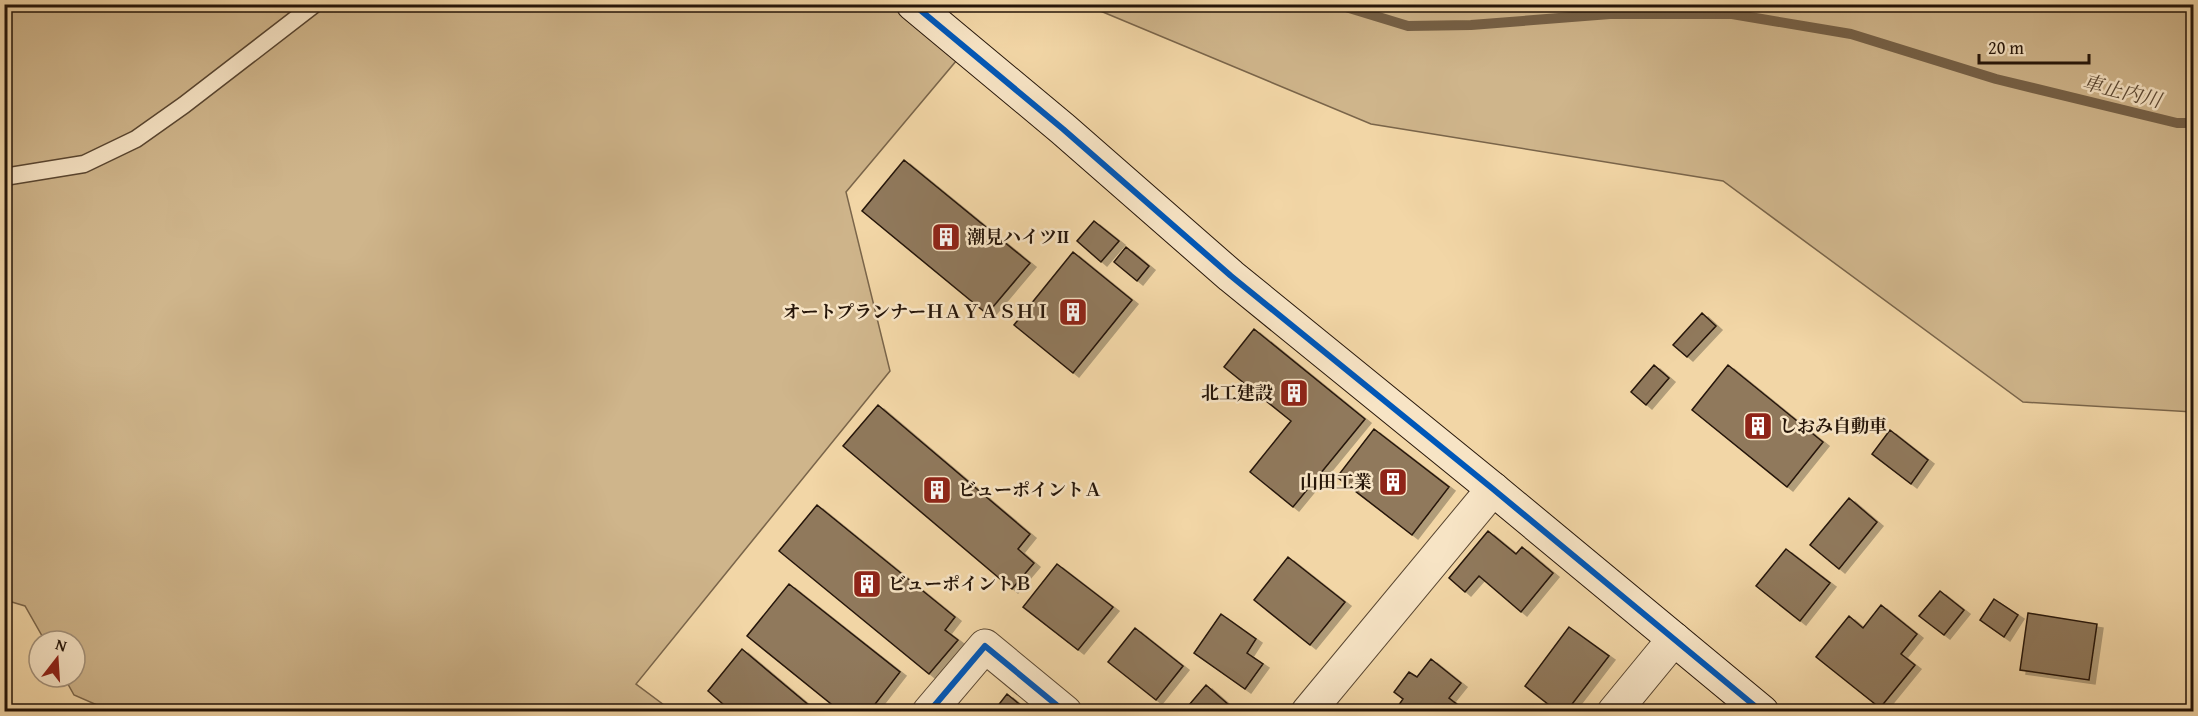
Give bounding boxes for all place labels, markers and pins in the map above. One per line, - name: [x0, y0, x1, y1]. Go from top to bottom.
- building icon: 潮見ハイツⅡ: [930, 221, 962, 253]
- place label: 潮見ハイツⅡ: [967, 223, 1069, 250]
- building icon: オートプランナーＨＡＹＡＳＨＩ: [1057, 296, 1089, 328]
- place label: オートプランナーＨＡＹＡＳＨＩ: [783, 298, 1052, 325]
- building icon: 北工建設: [1278, 377, 1310, 409]
- place label: 北工建設: [1201, 379, 1273, 406]
- building icon: しおみ自動車: [1742, 410, 1774, 442]
- place label: しおみ自動車: [1779, 412, 1887, 439]
- building icon: 山田工業: [1377, 466, 1409, 498]
- place label: 山田工業: [1300, 468, 1372, 495]
- building icon: ビューポイントＡ: [921, 474, 953, 506]
- place label: ビューポイントＡ: [958, 476, 1102, 503]
- building icon: ビューポイントＢ: [851, 568, 883, 600]
- place label: ビューポイントＢ: [888, 570, 1032, 597]

